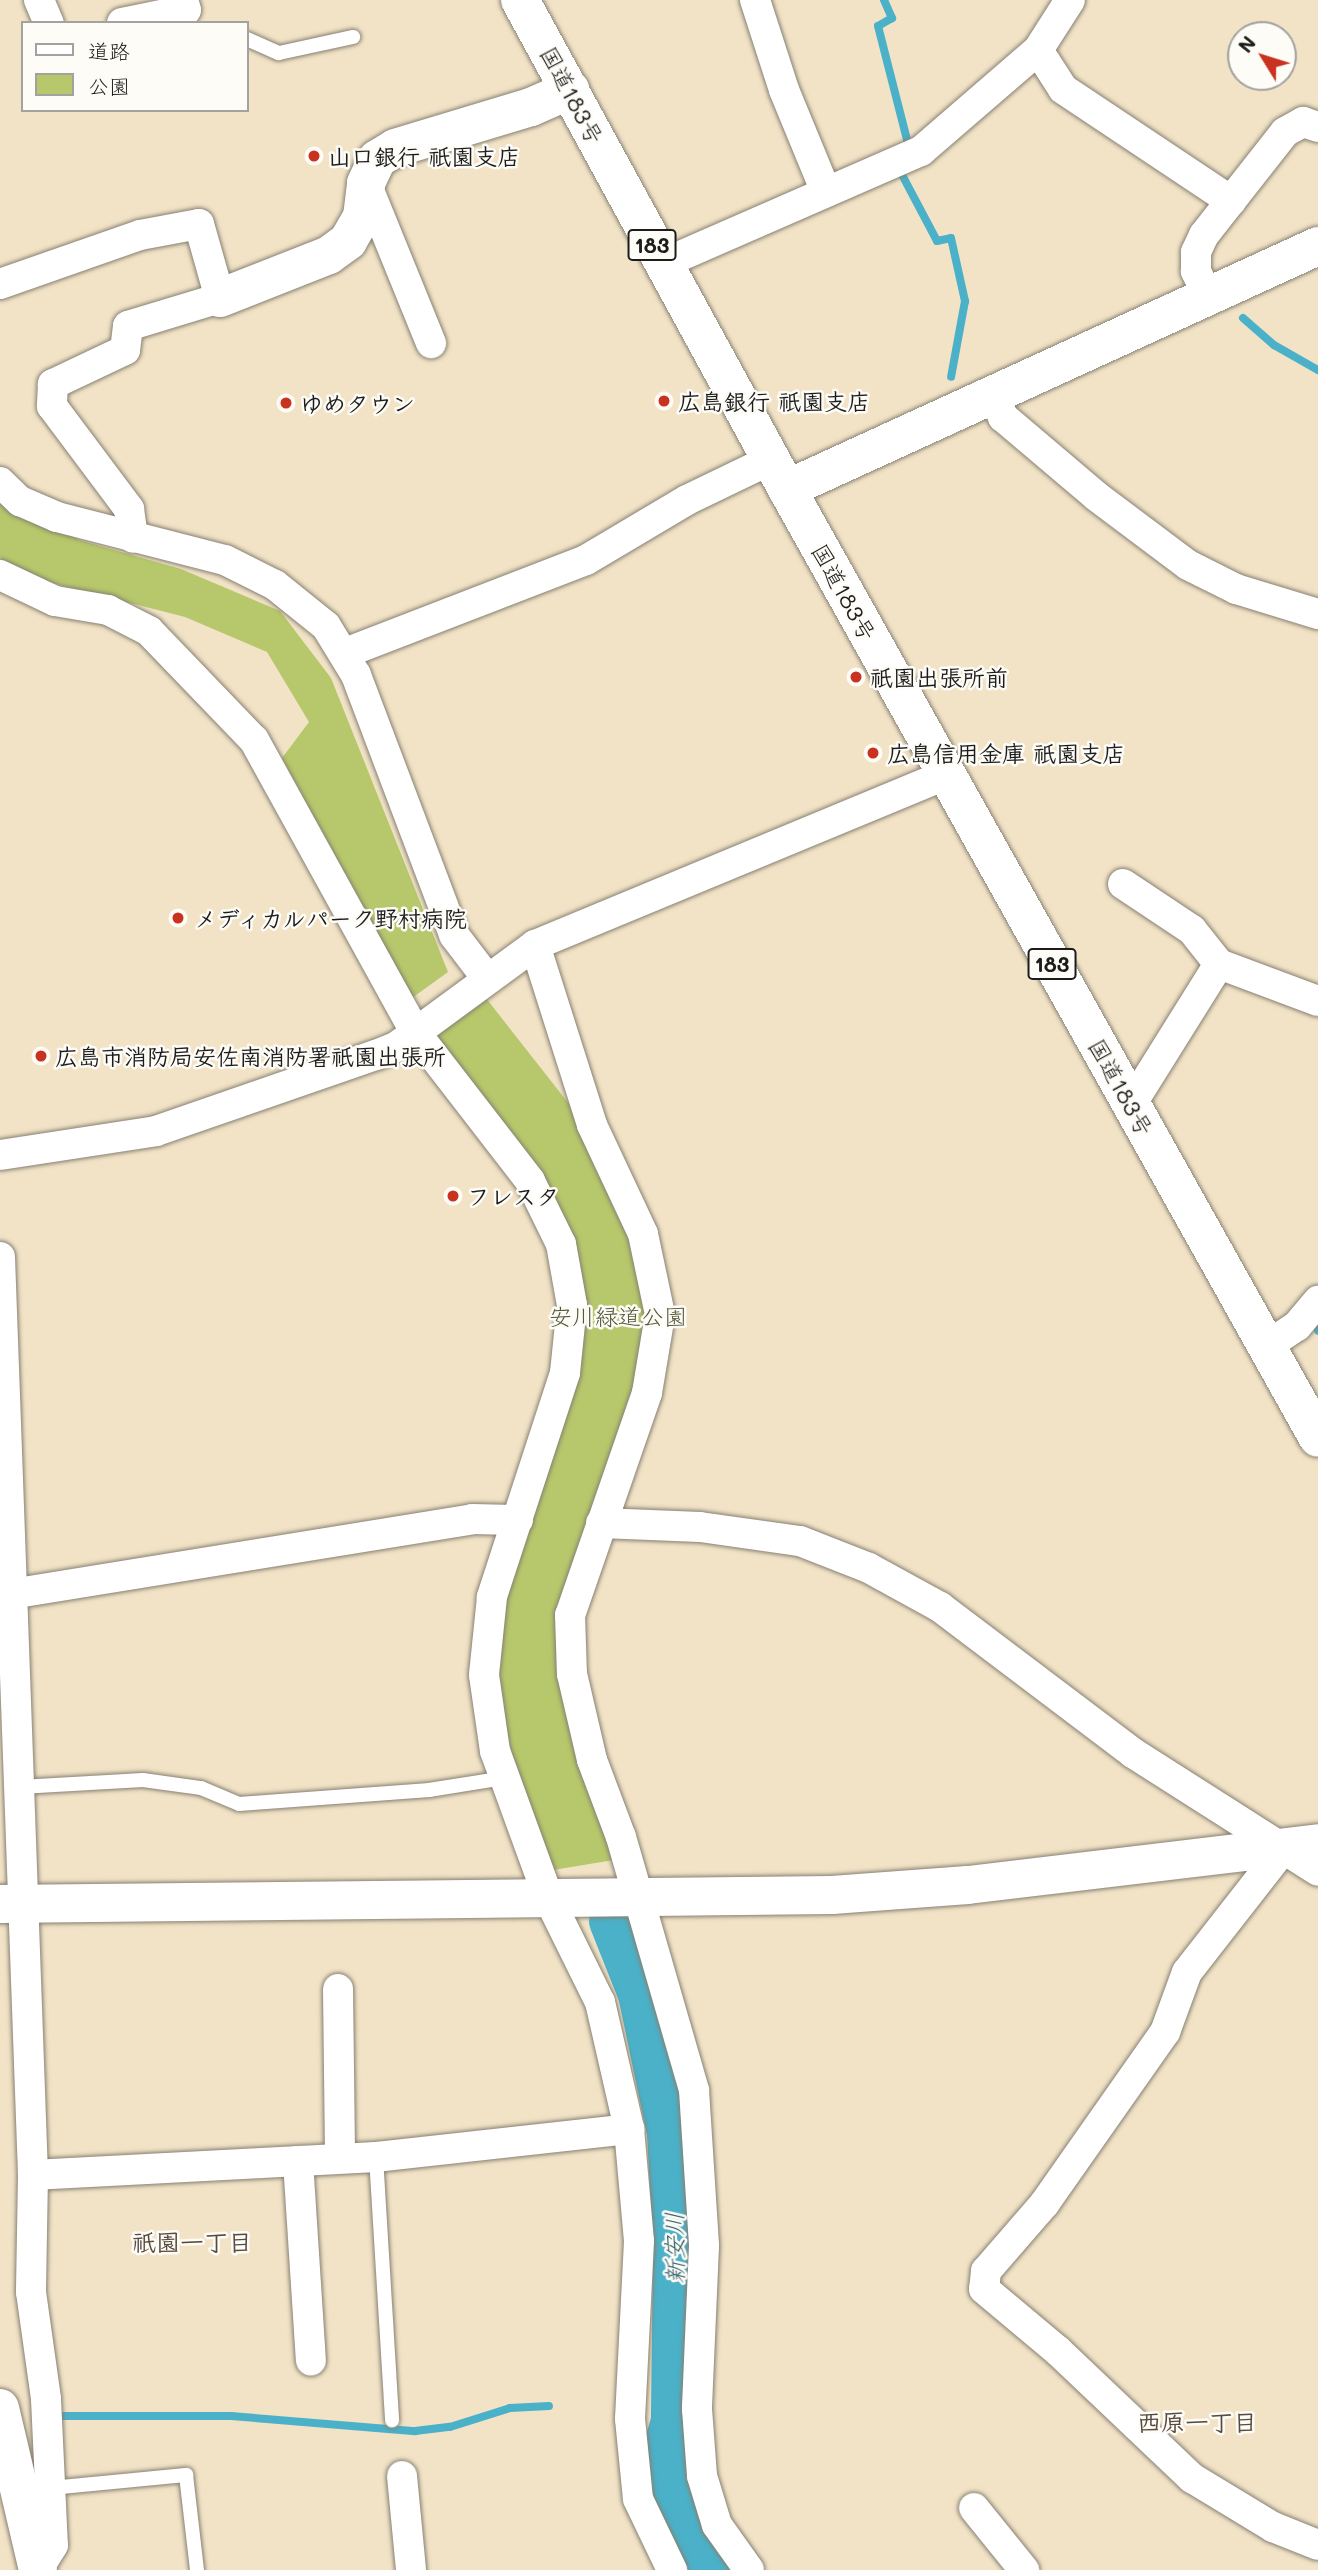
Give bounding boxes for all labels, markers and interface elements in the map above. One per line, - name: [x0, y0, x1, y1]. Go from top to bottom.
- legend: [21, 21, 248, 112]
- north arrow: [1227, 21, 1297, 91]
- text: N: [1232, 31, 1261, 57]
- text: 道路: [88, 37, 130, 64]
- street label: 国道183号: [535, 41, 609, 149]
- text: 公園: [88, 72, 130, 99]
- place label: 山口銀行 祇園支店: [328, 142, 520, 170]
- marker: 山口銀行 祇園支店: [306, 148, 322, 164]
- road number: 183: [628, 228, 676, 262]
- place label: 広島銀行 祇園支店: [678, 387, 870, 415]
- place label: ゆめタウン: [300, 389, 415, 417]
- marker: 広島銀行 祇園支店: [656, 393, 672, 409]
- marker: ゆめタウン: [278, 395, 294, 411]
- street label: 国道183号: [806, 539, 882, 645]
- place label: 祇園出張所前: [870, 663, 1008, 691]
- marker: 祇園出張所前: [848, 669, 864, 685]
- place label: 広島信用金庫 祇園支店: [887, 739, 1125, 767]
- marker: 広島信用金庫 祇園支店: [865, 745, 881, 761]
- place label: メディカルパーク野村病院: [194, 904, 470, 932]
- marker: メディカルパーク野村病院: [168, 908, 188, 928]
- road number: 183: [1028, 946, 1076, 982]
- street label: 国道183号: [1083, 1034, 1159, 1140]
- place label: 広島市消防局安佐南消防署祇園出張所: [55, 1042, 446, 1070]
- marker: 広島市消防局安佐南消防署祇園出張所: [33, 1048, 49, 1064]
- place label: フレスタ: [467, 1182, 559, 1210]
- marker: フレスタ: [445, 1188, 461, 1204]
- park label: 安川緑道公園: [549, 1302, 687, 1330]
- water label: 新安川: [659, 2212, 689, 2284]
- district label: 祇園一丁目: [132, 2228, 252, 2256]
- district label: 西原一丁目: [1137, 2408, 1257, 2436]

